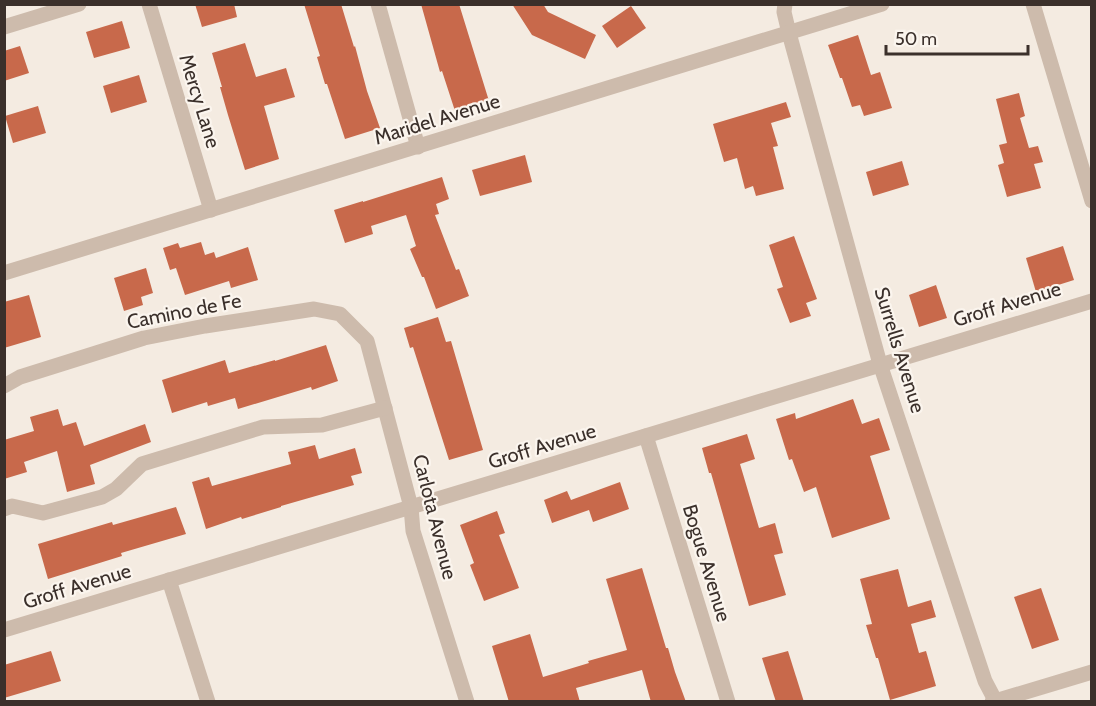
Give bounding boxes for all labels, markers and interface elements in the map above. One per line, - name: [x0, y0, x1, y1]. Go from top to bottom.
- scale bar: [886, 18, 1028, 56]
- text: 50 m: [895, 28, 937, 50]
- street label: Mercy Lane: [174, 51, 226, 151]
- street label: Maridel Avenue: [371, 88, 503, 150]
- street label: Groff Avenue: [950, 276, 1064, 332]
- street label: Surrells Avenue: [869, 284, 931, 416]
- street label: Camino de Fe: [125, 288, 243, 334]
- street label: Groff Avenue: [485, 418, 599, 474]
- street label: Carlota Avenue: [408, 452, 462, 582]
- street label: Bogue Avenue: [678, 501, 736, 625]
- street label: Groff Avenue: [20, 558, 134, 614]

